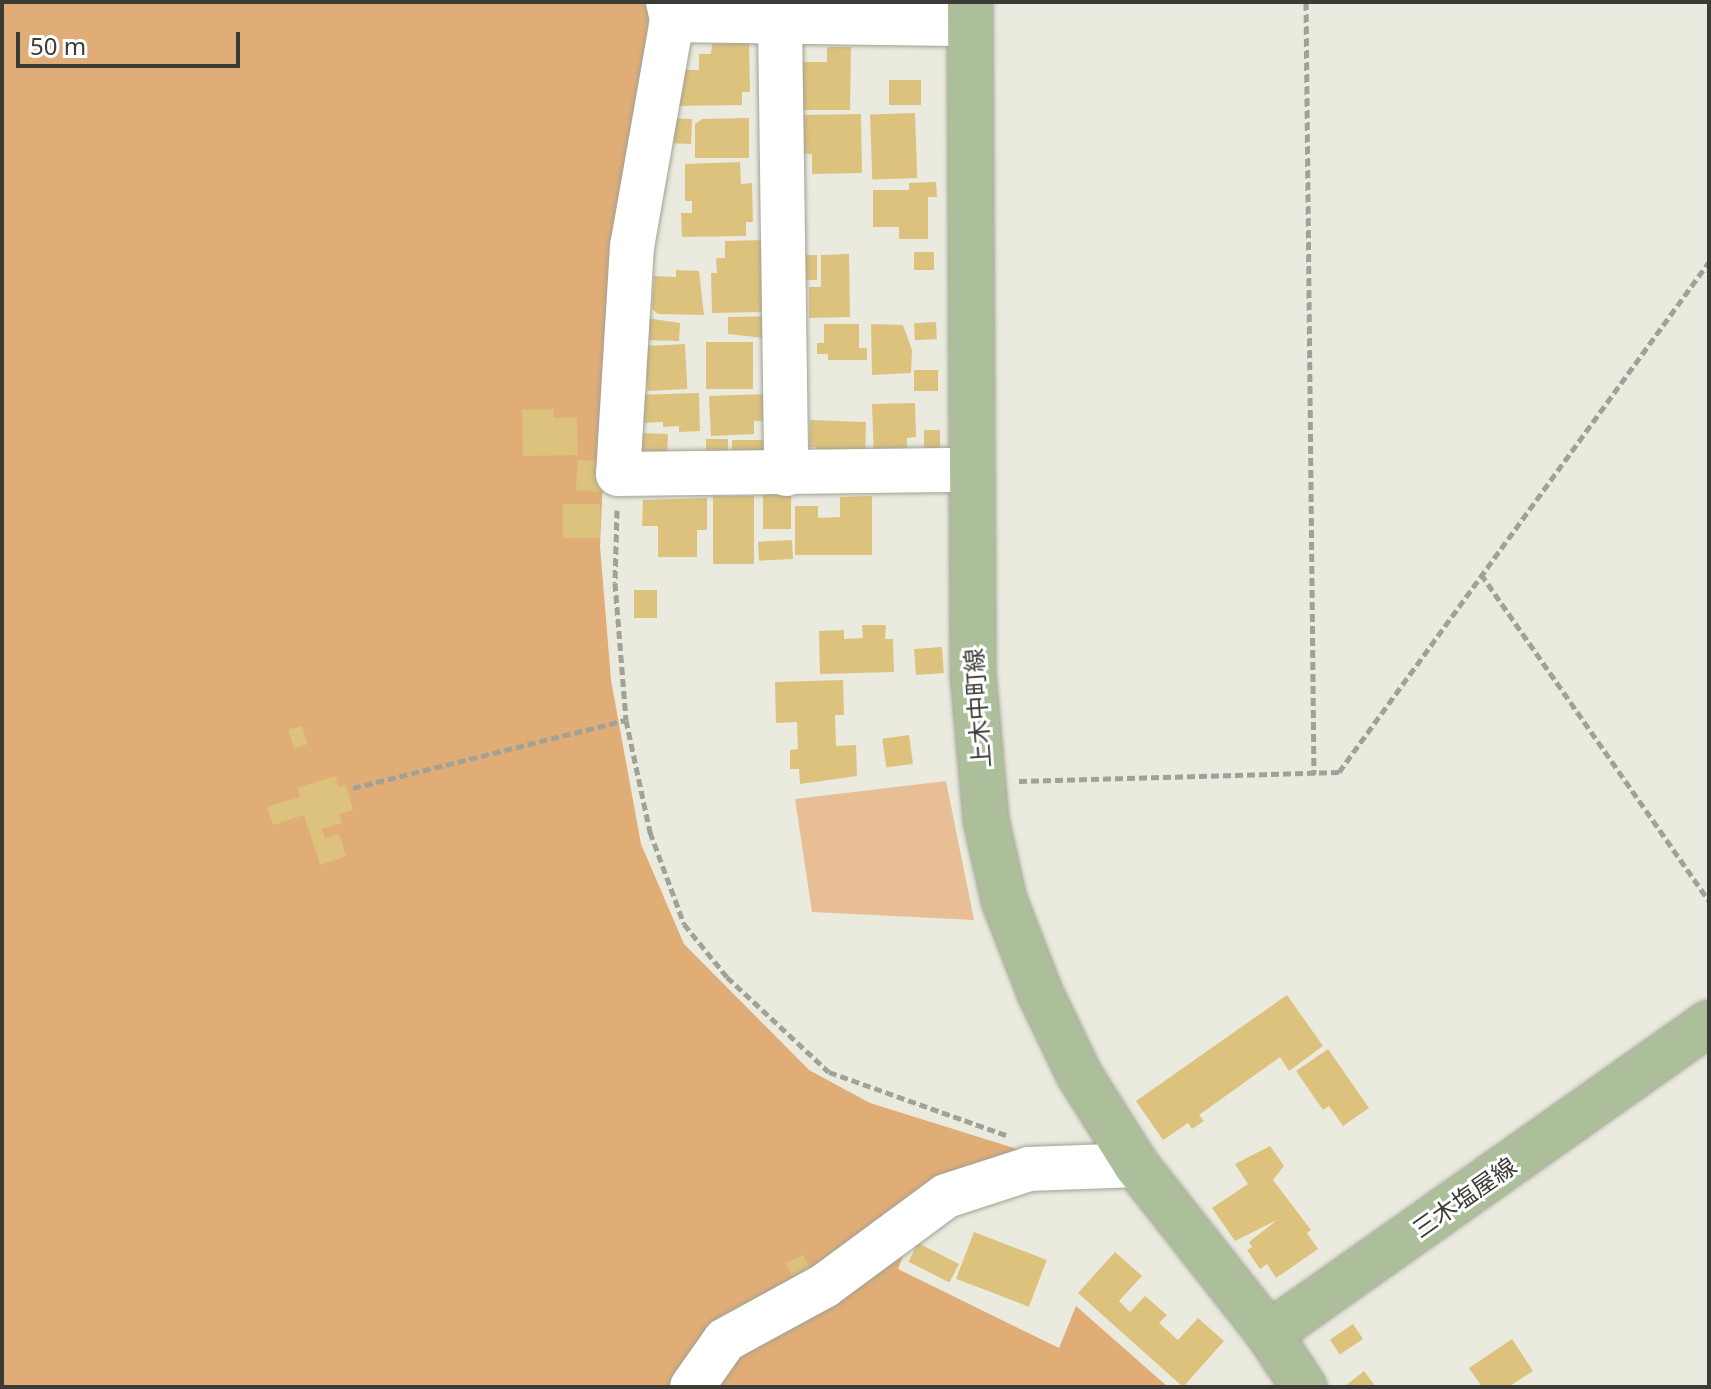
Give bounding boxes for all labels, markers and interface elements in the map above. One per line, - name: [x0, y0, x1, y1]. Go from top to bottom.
- scale bar: [20, 16, 244, 66]
- text: 50 m: [30, 29, 86, 62]
- street label: 上木中町線: [958, 647, 996, 769]
- street label: 三木塩屋線: [1407, 1151, 1521, 1243]

